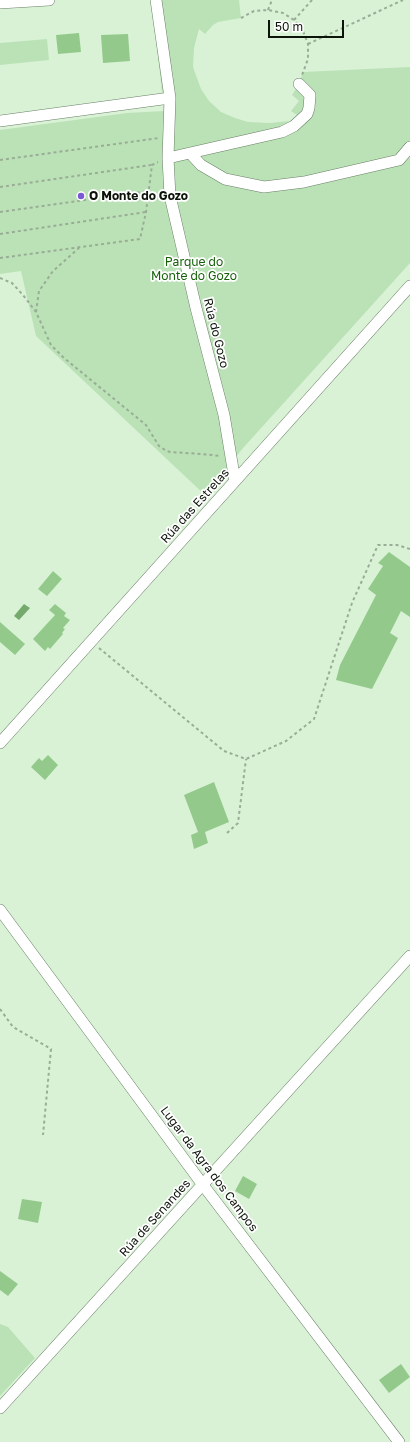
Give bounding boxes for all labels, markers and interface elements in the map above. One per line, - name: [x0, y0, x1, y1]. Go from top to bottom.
- scale bar: [270, 12, 346, 38]
- text: 50 m: [275, 19, 303, 34]
- place label: O Monte do Gozo: [89, 189, 188, 203]
- marker: O Monte do Gozo: [76, 191, 86, 201]
- park label: Parque do Monte do Gozo: [151, 255, 237, 283]
- street label: Rúa do Gozo: [200, 297, 232, 369]
- street label: Rúa das Estrelas: [158, 466, 232, 546]
- street label: Lugar da Agra dos Campos: [157, 1104, 261, 1234]
- street label: Rúa de Senandes: [116, 1176, 194, 1260]

